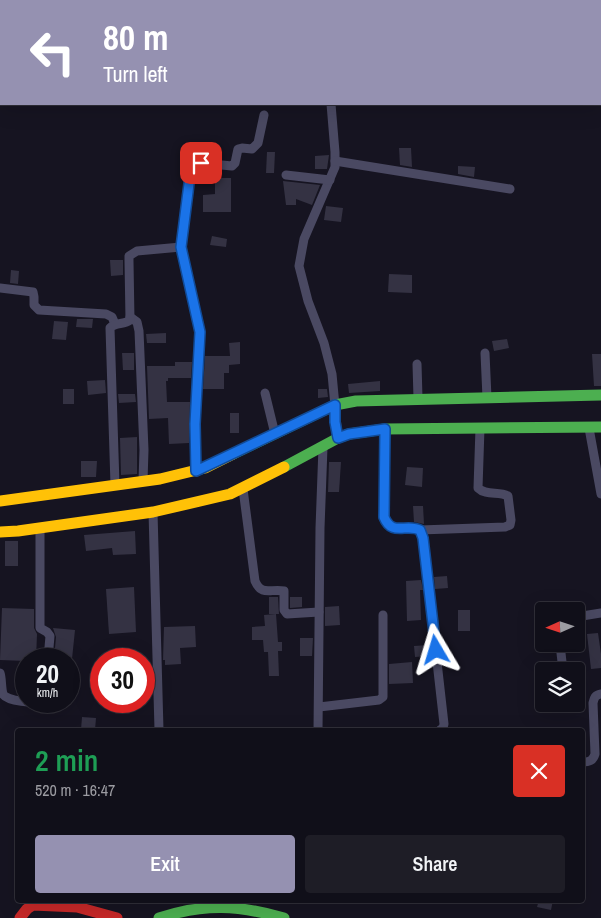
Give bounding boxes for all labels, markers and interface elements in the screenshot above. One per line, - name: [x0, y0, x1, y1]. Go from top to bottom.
- text: 80 m: [103, 14, 168, 61]
- icon: left: [20, 20, 85, 85]
- text: Turn left: [103, 59, 168, 89]
- pin: [180, 142, 222, 184]
- icon: arrive: [187, 149, 215, 177]
- north arrow: [535, 602, 585, 652]
- map controls: [535, 602, 585, 712]
- position arrow: [409, 623, 461, 675]
- speed limit sign: 30: [90, 648, 155, 713]
- text: 20: [36, 657, 59, 691]
- button: layers: [535, 662, 585, 712]
- text: km/h: [37, 685, 58, 701]
- text: 2 min: [35, 740, 98, 780]
- button: close: [513, 745, 565, 797]
- text: 520 m · 16:47: [35, 779, 115, 801]
- button: Exit: [35, 835, 295, 893]
- button: Share: [305, 835, 565, 893]

